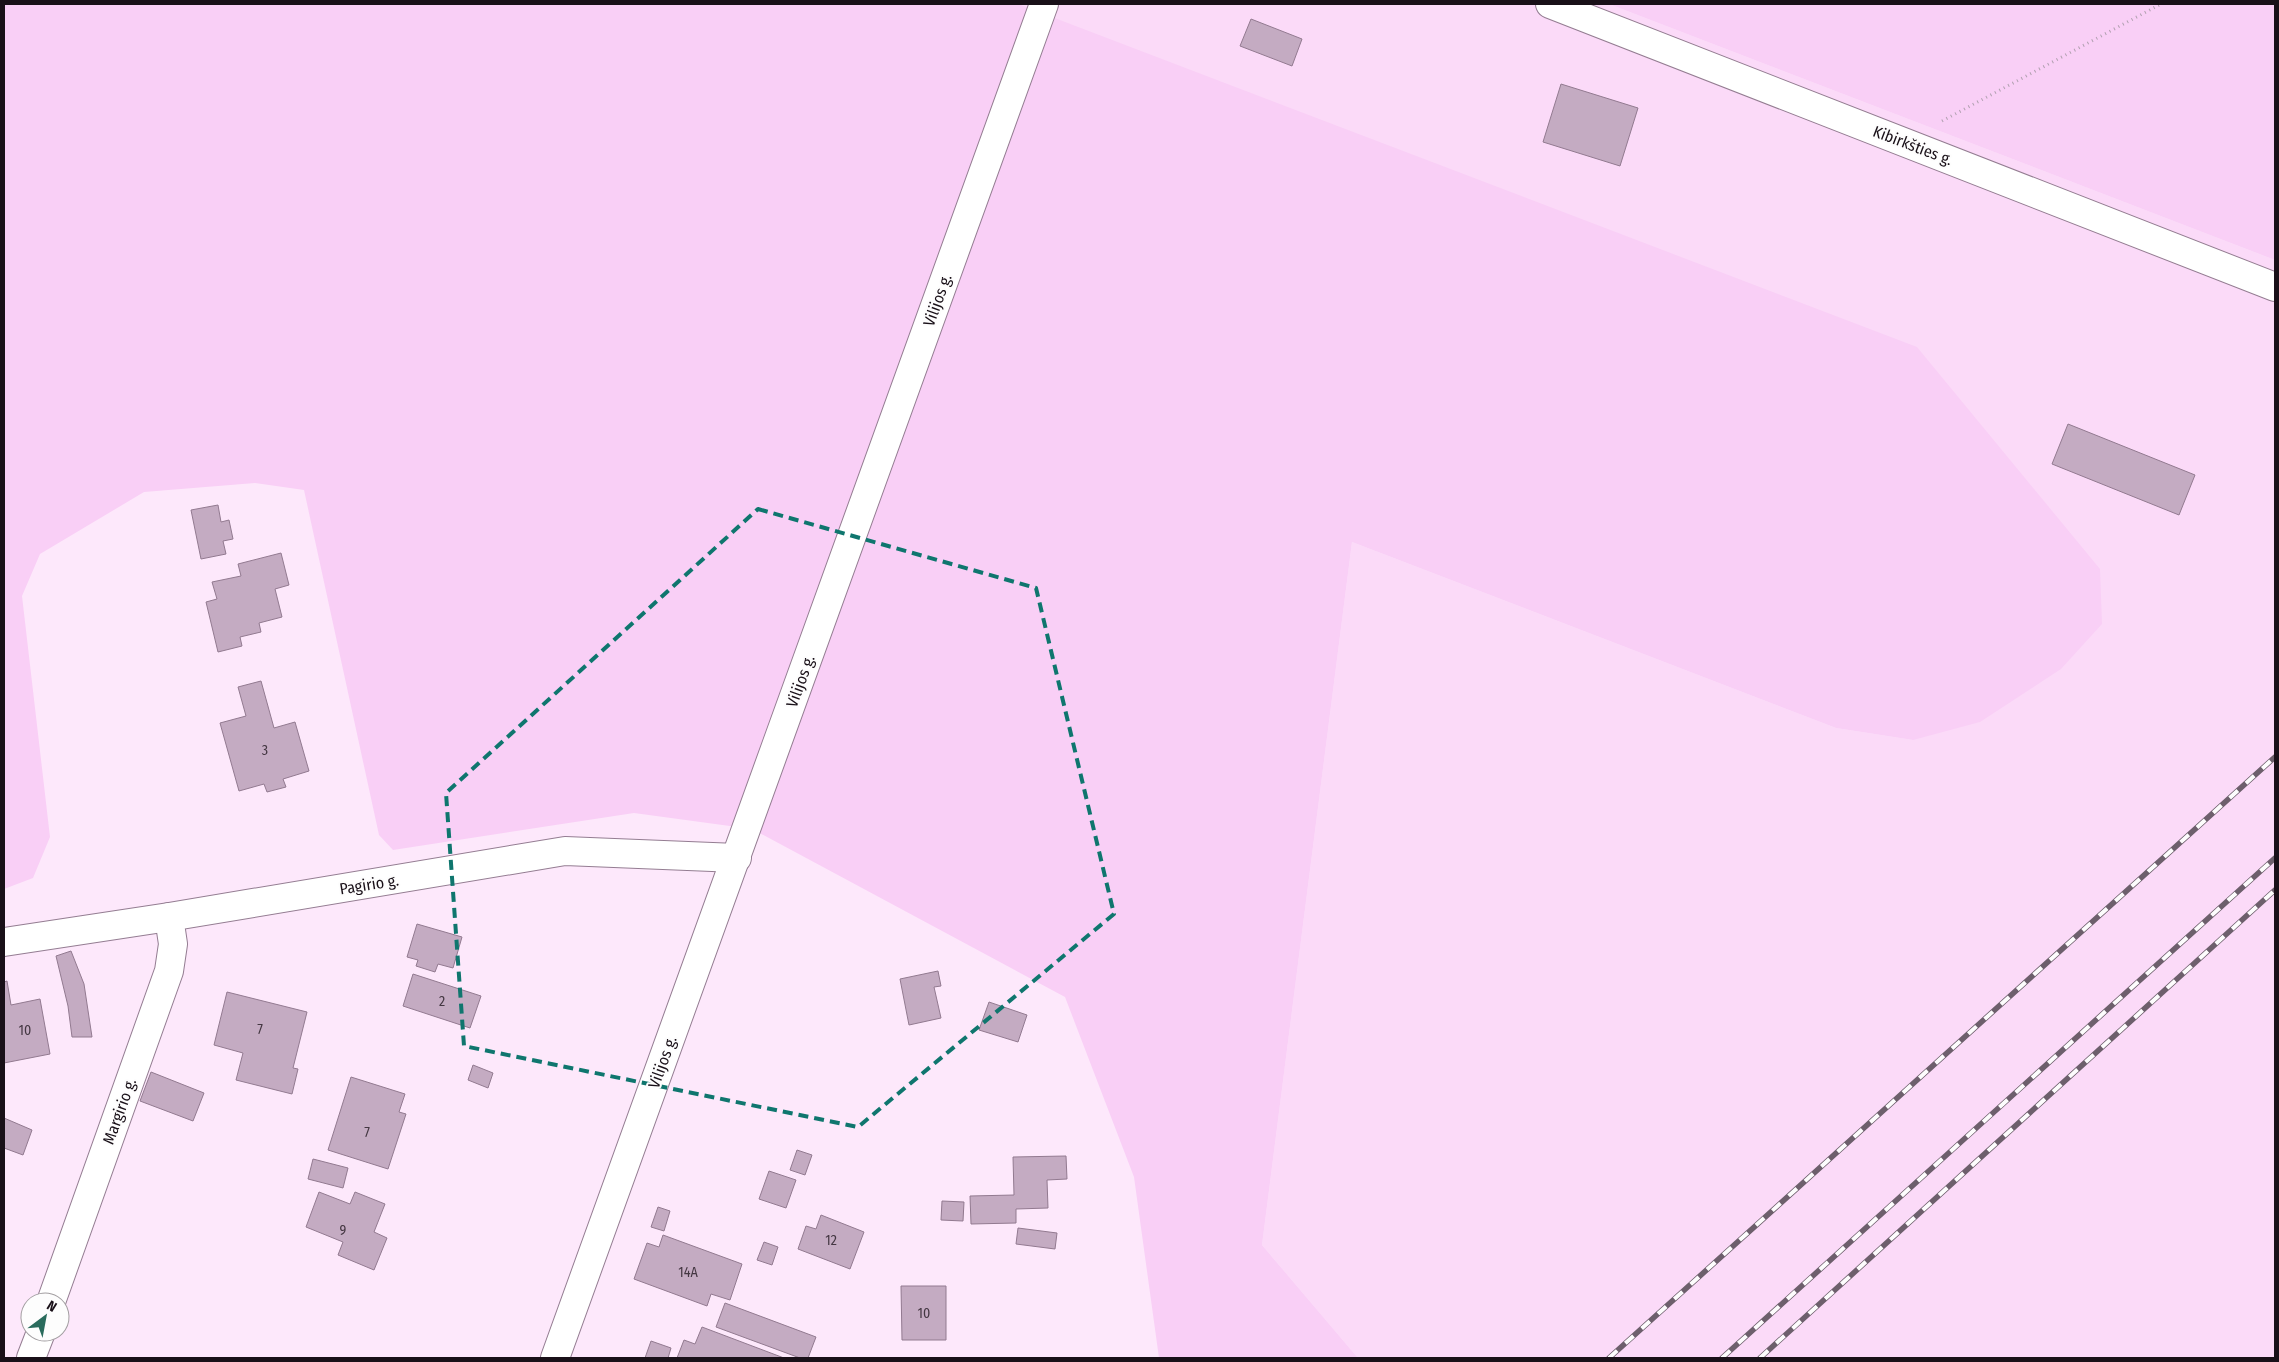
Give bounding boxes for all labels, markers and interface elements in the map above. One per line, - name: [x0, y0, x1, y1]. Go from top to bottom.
- street label: Kibirkšties g.: [1870, 122, 1955, 169]
- street label: Vilijos g.: [919, 271, 956, 329]
- street label: Vilijos g.: [782, 652, 819, 710]
- house number: 3: [262, 742, 268, 759]
- street label: Pagirio g.: [338, 870, 400, 899]
- house number: 2: [439, 993, 445, 1010]
- house number: 7: [257, 1021, 263, 1038]
- house number: 10: [19, 1022, 31, 1039]
- street label: Vilijos g.: [644, 1033, 681, 1091]
- street label: Margirio g.: [99, 1076, 140, 1147]
- house number: 7: [364, 1124, 370, 1141]
- house number: 9: [340, 1222, 347, 1239]
- house number: 12: [825, 1232, 837, 1249]
- house number: 14A: [678, 1264, 698, 1281]
- north arrow: [20, 1292, 70, 1342]
- text: N: [44, 1297, 60, 1316]
- house number: 10: [918, 1305, 930, 1322]

